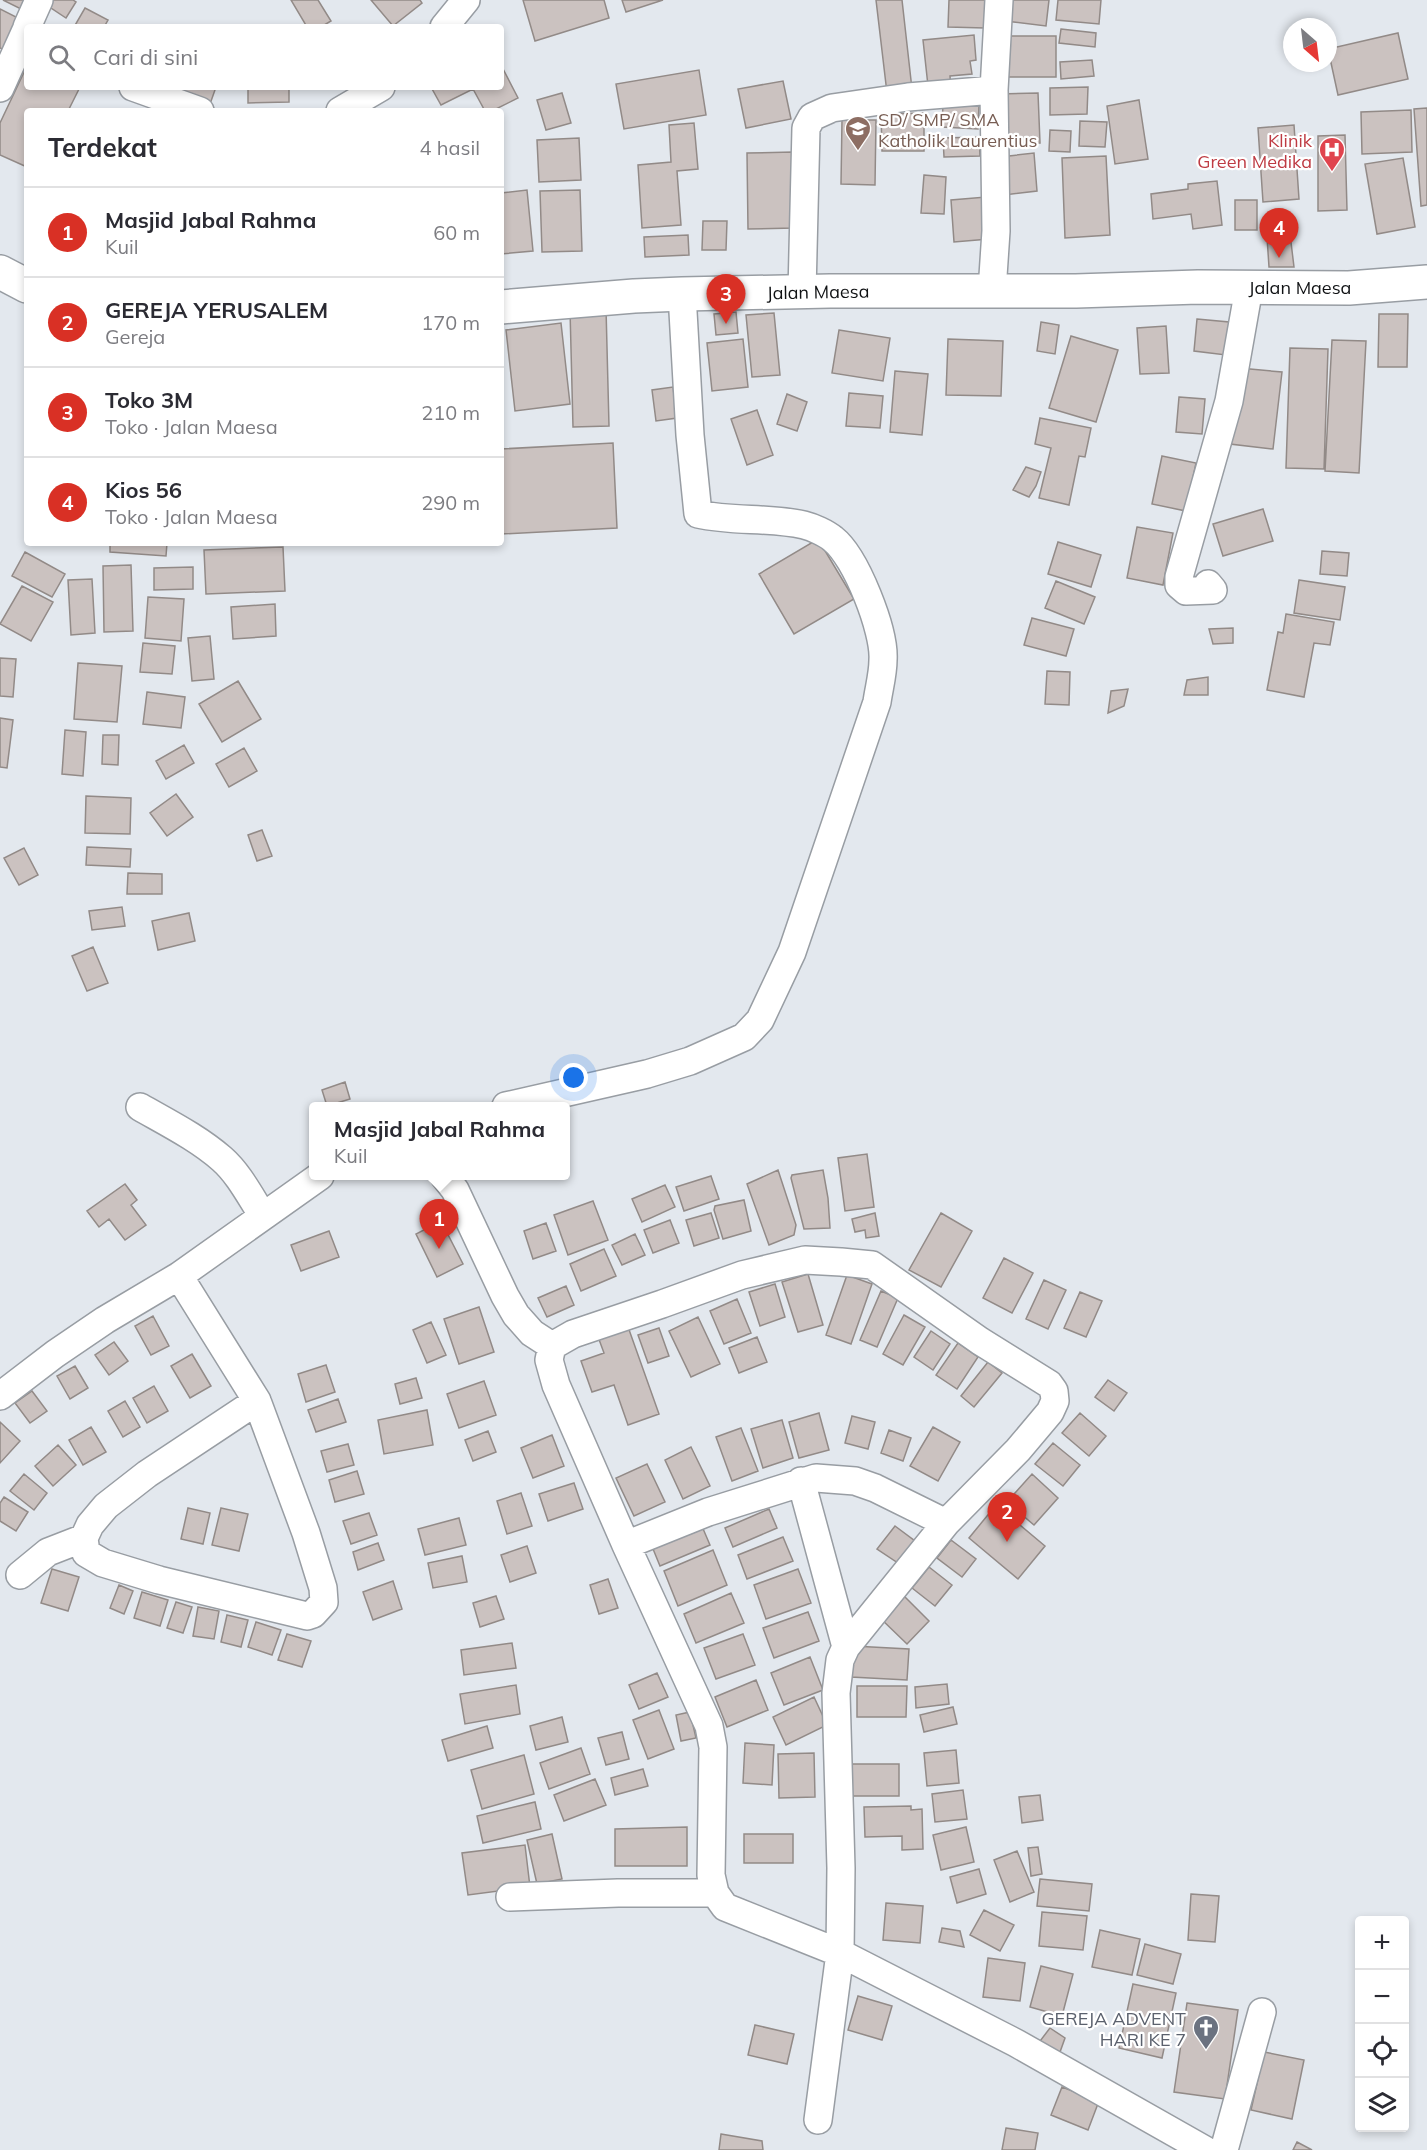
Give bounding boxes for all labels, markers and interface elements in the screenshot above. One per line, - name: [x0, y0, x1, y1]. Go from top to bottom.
- north arrow: [1283, 18, 1337, 72]
- search box: [24, 24, 504, 90]
- icon: search: [45, 41, 78, 74]
- text: Cari di sini: [93, 43, 198, 71]
- place label: SD/ SMP/ SMA Katholik Laurentius: [878, 108, 1038, 152]
- school or university icon: SD/ SMP/ SMA Katholik Laurentius: [843, 114, 873, 152]
- place label: Klinik Green Medika: [1197, 129, 1313, 173]
- text: Terdekat: [48, 131, 157, 164]
- text: 4 hasil: [420, 135, 480, 160]
- hospital icon: Klinik Green Medika: [1317, 135, 1347, 173]
- text: Masjid Jabal Rahma: [105, 206, 316, 234]
- pin: 4: [1260, 208, 1298, 258]
- text: 1: [62, 220, 74, 245]
- text: 60 m: [433, 220, 480, 245]
- text: Kuil: [105, 234, 139, 259]
- pin: 3: [706, 274, 746, 324]
- street label: Jalan Maesa: [1249, 276, 1351, 299]
- street label: Jalan Maesa: [766, 280, 870, 304]
- text: GEREJA YERUSALEM: [105, 296, 328, 324]
- text: 2: [62, 310, 74, 335]
- text: 170 m: [421, 310, 480, 335]
- text: Gereja: [105, 324, 165, 349]
- text: Toko 3M: [105, 386, 193, 414]
- text: 3: [62, 400, 74, 425]
- text: 210 m: [421, 400, 480, 425]
- text: Toko · Jalan Maesa: [105, 414, 278, 439]
- text: Kios 56: [105, 476, 182, 504]
- text: 4: [62, 490, 74, 515]
- text: 290 m: [421, 490, 480, 515]
- text: Toko · Jalan Maesa: [105, 504, 278, 529]
- your location: [559, 1063, 588, 1092]
- popup: [309, 1102, 570, 1180]
- text: Masjid Jabal Rahma: [334, 1115, 545, 1143]
- text: Kuil: [334, 1143, 367, 1168]
- pin: 1: [420, 1200, 458, 1249]
- pin: 2: [988, 1492, 1026, 1542]
- map controls: [1355, 1916, 1409, 2132]
- button: +: [1355, 1916, 1409, 1970]
- button: −: [1355, 1970, 1409, 2024]
- place label: GEREJA ADVENT HARI KE 7: [1041, 2007, 1186, 2051]
- church icon: GEREJA ADVENT HARI KE 7: [1191, 2013, 1221, 2051]
- button: locate: [1355, 2024, 1409, 2078]
- button: layers: [1355, 2078, 1409, 2132]

